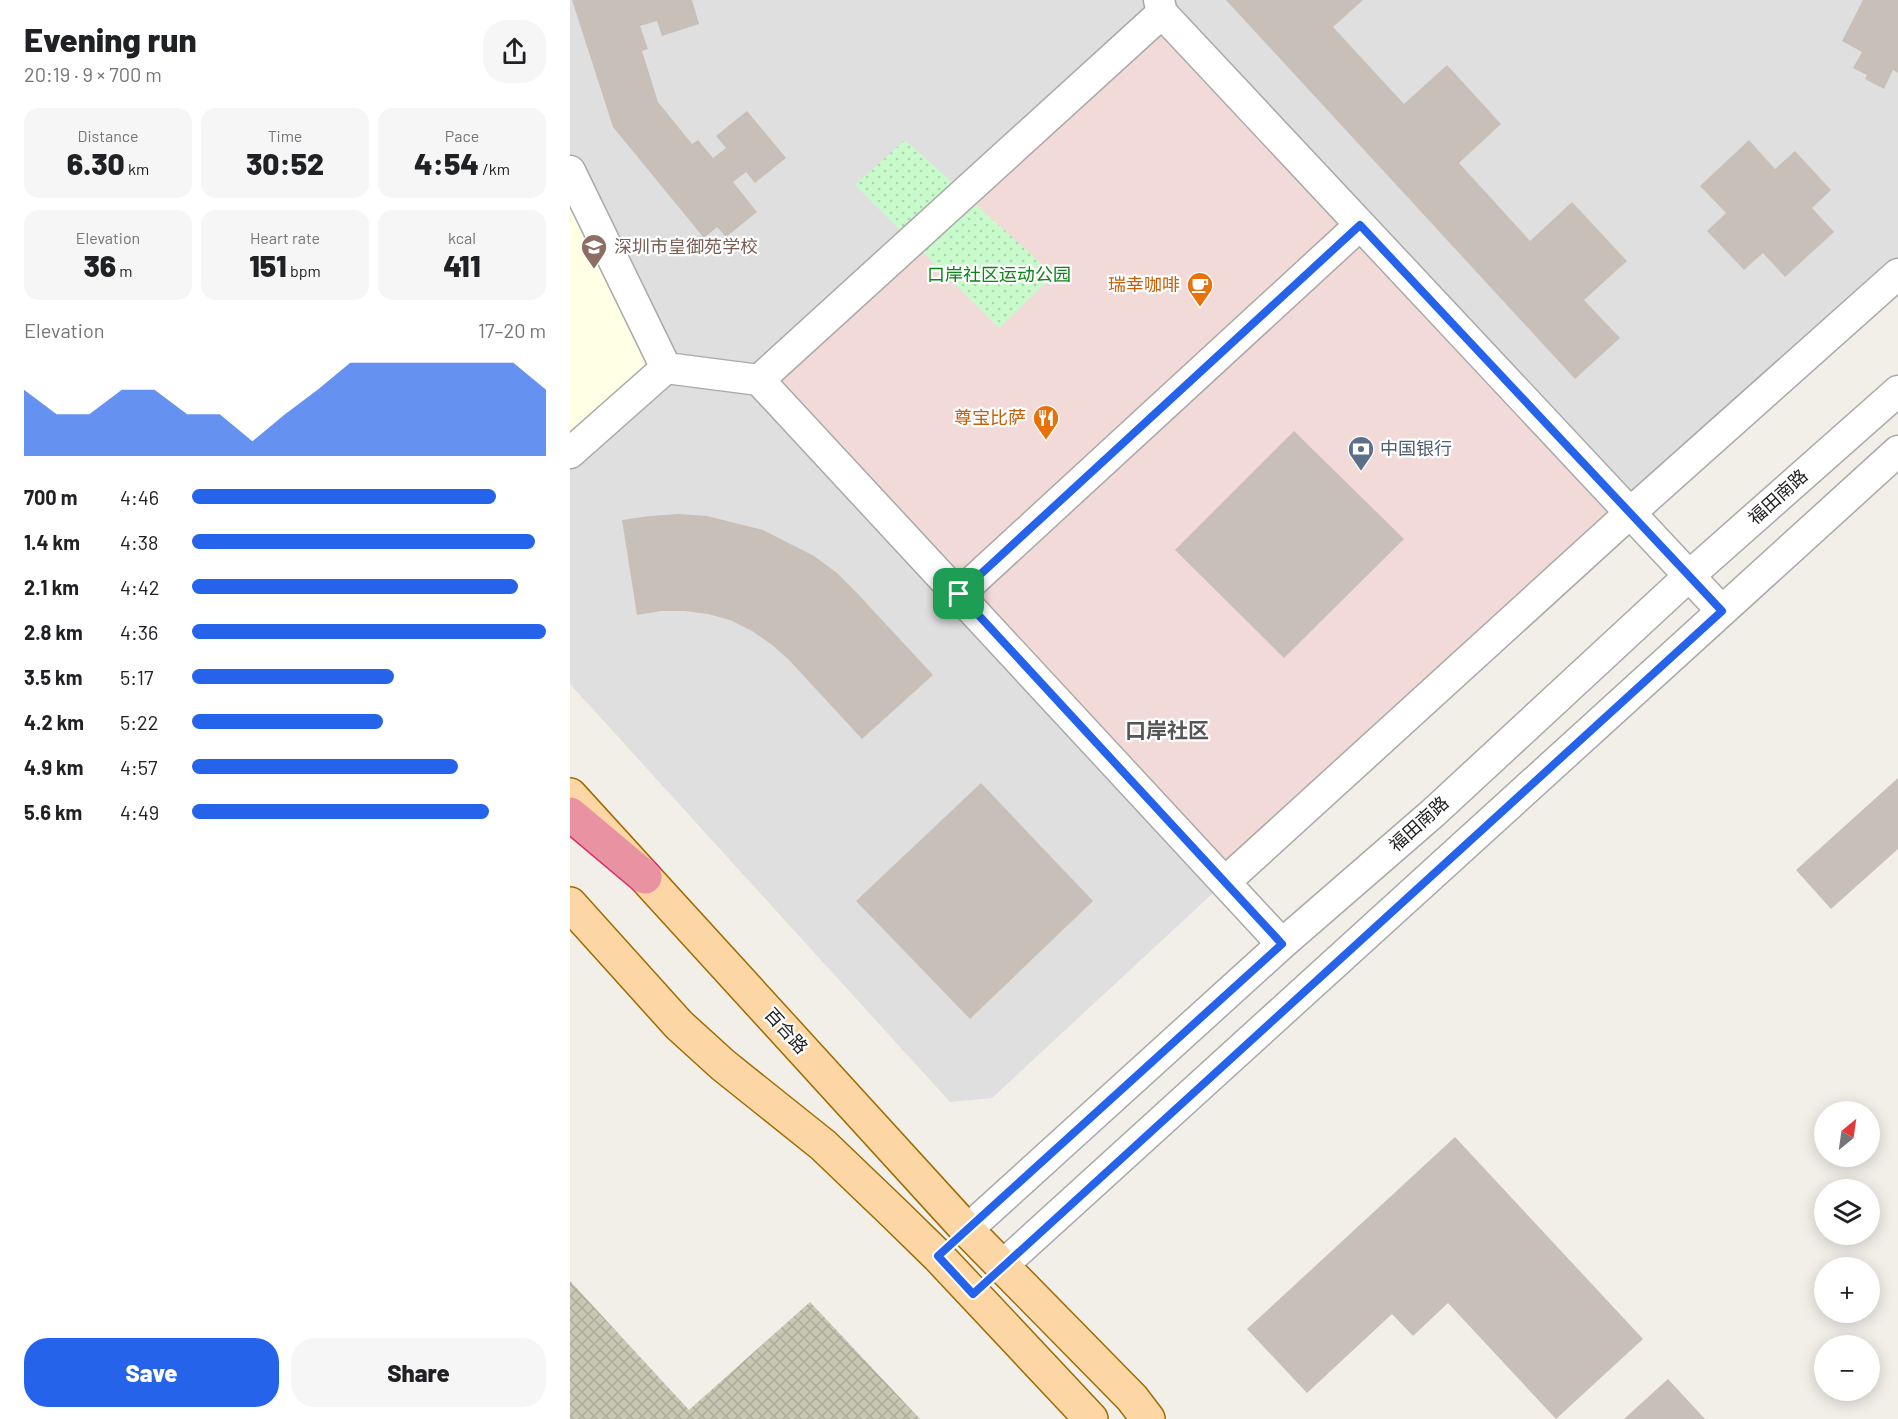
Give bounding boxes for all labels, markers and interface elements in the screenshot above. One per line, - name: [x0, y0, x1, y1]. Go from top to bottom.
- text: Evening run: [24, 19, 197, 59]
- button: share: [483, 20, 546, 83]
- text: 20:19 · 9 × 700 m: [24, 62, 162, 86]
- text: Distance: [78, 126, 138, 145]
- text: Time: [268, 126, 302, 145]
- text: Pace: [445, 126, 479, 145]
- text: 6.30: [67, 145, 125, 181]
- text: 30:52: [246, 145, 324, 181]
- text: 4:54: [414, 145, 479, 181]
- text: km: [125, 159, 149, 178]
- text: /km: [479, 159, 510, 178]
- text: Elevation: [76, 228, 140, 247]
- text: Heart rate: [250, 228, 320, 247]
- text: kcal: [448, 228, 476, 247]
- school or university icon: 深圳市皇御苑学校: [579, 232, 609, 270]
- place label: 深圳市皇御苑学校: [614, 235, 758, 257]
- text: 36: [83, 247, 116, 283]
- text: 151: [249, 247, 287, 283]
- text: 411: [443, 247, 481, 283]
- text: m: [116, 261, 133, 280]
- text: bpm: [287, 261, 321, 280]
- park label: 口岸社区运动公园: [927, 263, 1071, 285]
- cafe icon: 瑞幸咖啡: [1185, 270, 1215, 308]
- place label: 瑞幸咖啡: [1108, 273, 1180, 295]
- text: Elevation: [24, 318, 105, 342]
- text: 17–20 m: [478, 318, 546, 342]
- restaurant icon: 尊宝比萨: [1031, 403, 1061, 441]
- place label: 尊宝比萨: [954, 406, 1026, 428]
- bank icon: 中国银行: [1346, 434, 1376, 472]
- place label: 中国银行: [1380, 437, 1452, 459]
- street label: 福田南路: [1743, 464, 1811, 529]
- text: 700 m: [24, 485, 77, 509]
- text: 4:46: [120, 485, 159, 509]
- text: 1.4 km: [24, 530, 80, 554]
- text: 4:38: [120, 530, 159, 554]
- pin: [933, 568, 984, 619]
- text: 2.1 km: [24, 575, 79, 599]
- text: 4:42: [120, 575, 160, 599]
- icon: arrive: [942, 577, 975, 610]
- text: 2.8 km: [24, 620, 83, 644]
- text: 4:36: [120, 620, 158, 644]
- text: 3.5 km: [24, 665, 82, 689]
- text: 5:17: [120, 665, 154, 689]
- text: 4.2 km: [24, 710, 84, 734]
- text: 5:22: [120, 710, 159, 734]
- district label: 口岸社区: [1125, 717, 1209, 742]
- text: 4.9 km: [24, 755, 83, 779]
- text: 4:57: [120, 755, 158, 779]
- street label: 福田南路: [1384, 791, 1452, 856]
- text: 5.6 km: [24, 800, 82, 824]
- text: 4:49: [120, 800, 159, 824]
- street label: 百合路: [761, 1003, 813, 1058]
- north arrow: [1814, 1101, 1880, 1167]
- map controls: [1814, 1101, 1880, 1401]
- button: layers: [1814, 1179, 1880, 1245]
- button: +: [1814, 1257, 1880, 1323]
- button: −: [1814, 1335, 1880, 1401]
- button: Save: [24, 1338, 279, 1407]
- button: Share: [291, 1338, 546, 1407]

